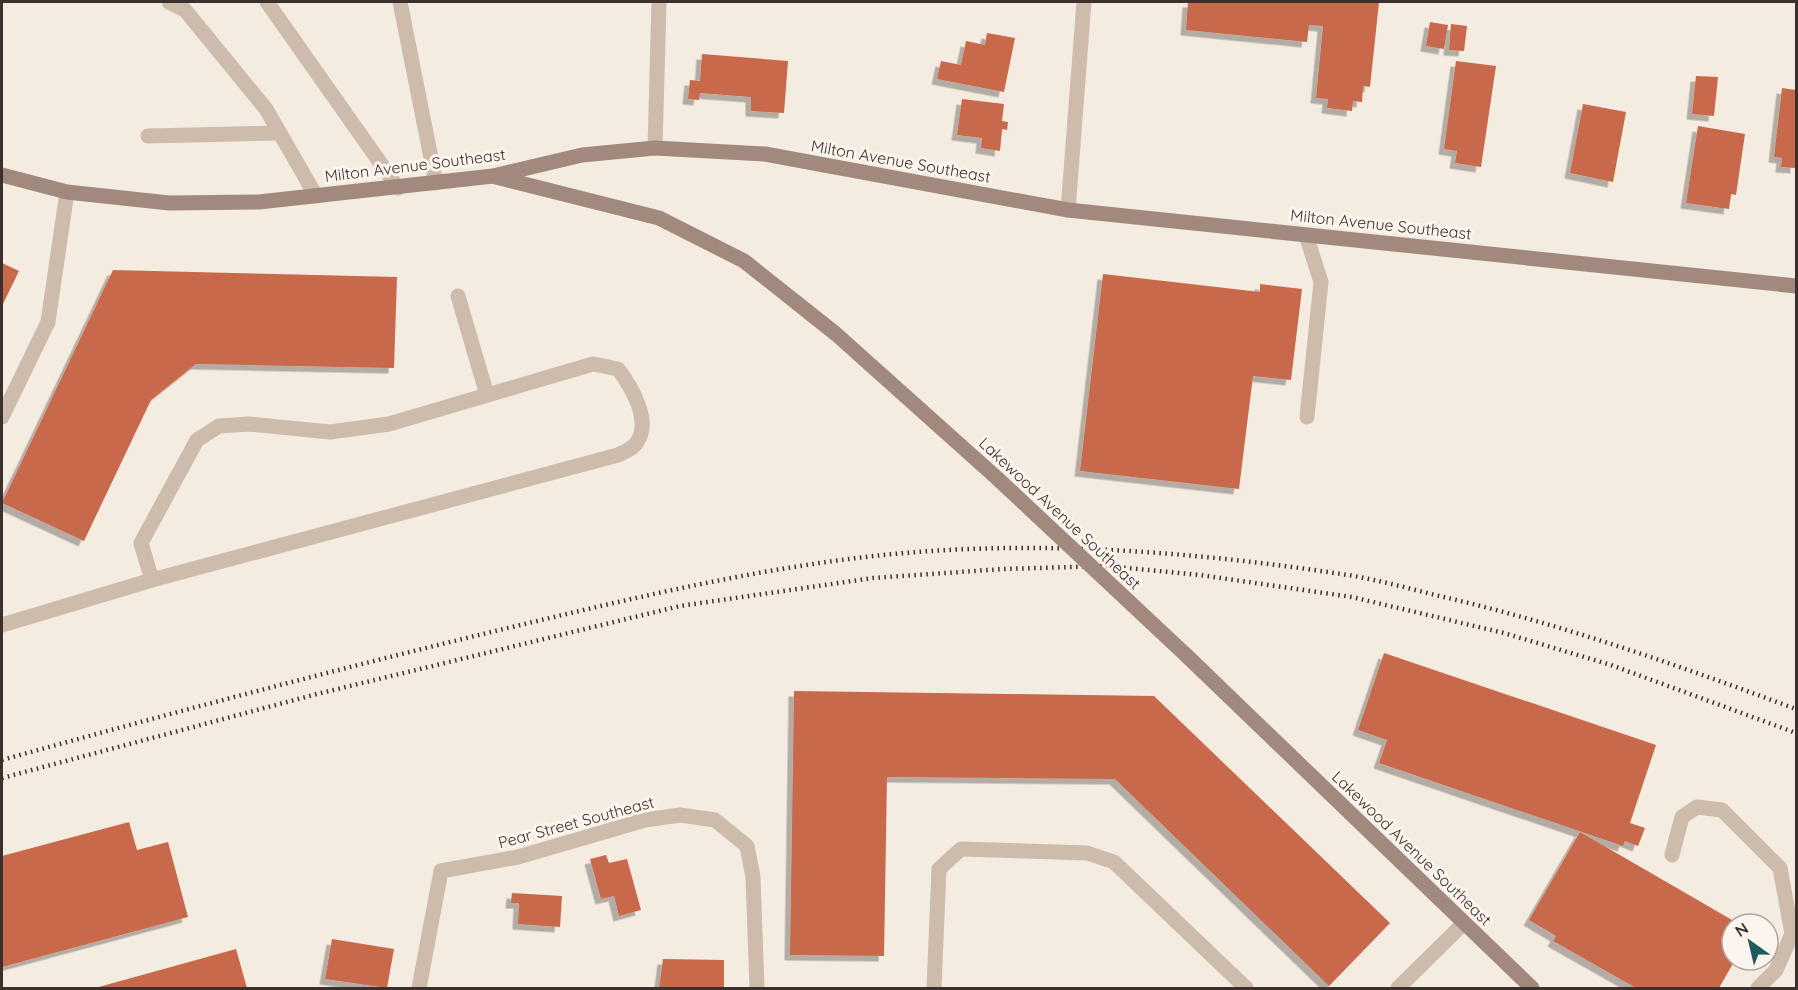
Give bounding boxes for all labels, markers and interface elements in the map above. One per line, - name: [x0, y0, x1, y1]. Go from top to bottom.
- street label: Milton Avenue Southeast: [810, 135, 992, 187]
- street label: Milton Avenue Southeast: [323, 144, 507, 186]
- street label: Milton Avenue Southeast: [1289, 205, 1473, 243]
- street label: Lakewood Avenue Southeast: [975, 433, 1145, 593]
- street label: Lakewood Avenue Southeast: [1328, 766, 1496, 930]
- street label: Pear Street Southeast: [496, 792, 656, 852]
- north arrow: [1720, 912, 1780, 972]
- text: N: [1731, 918, 1752, 941]

